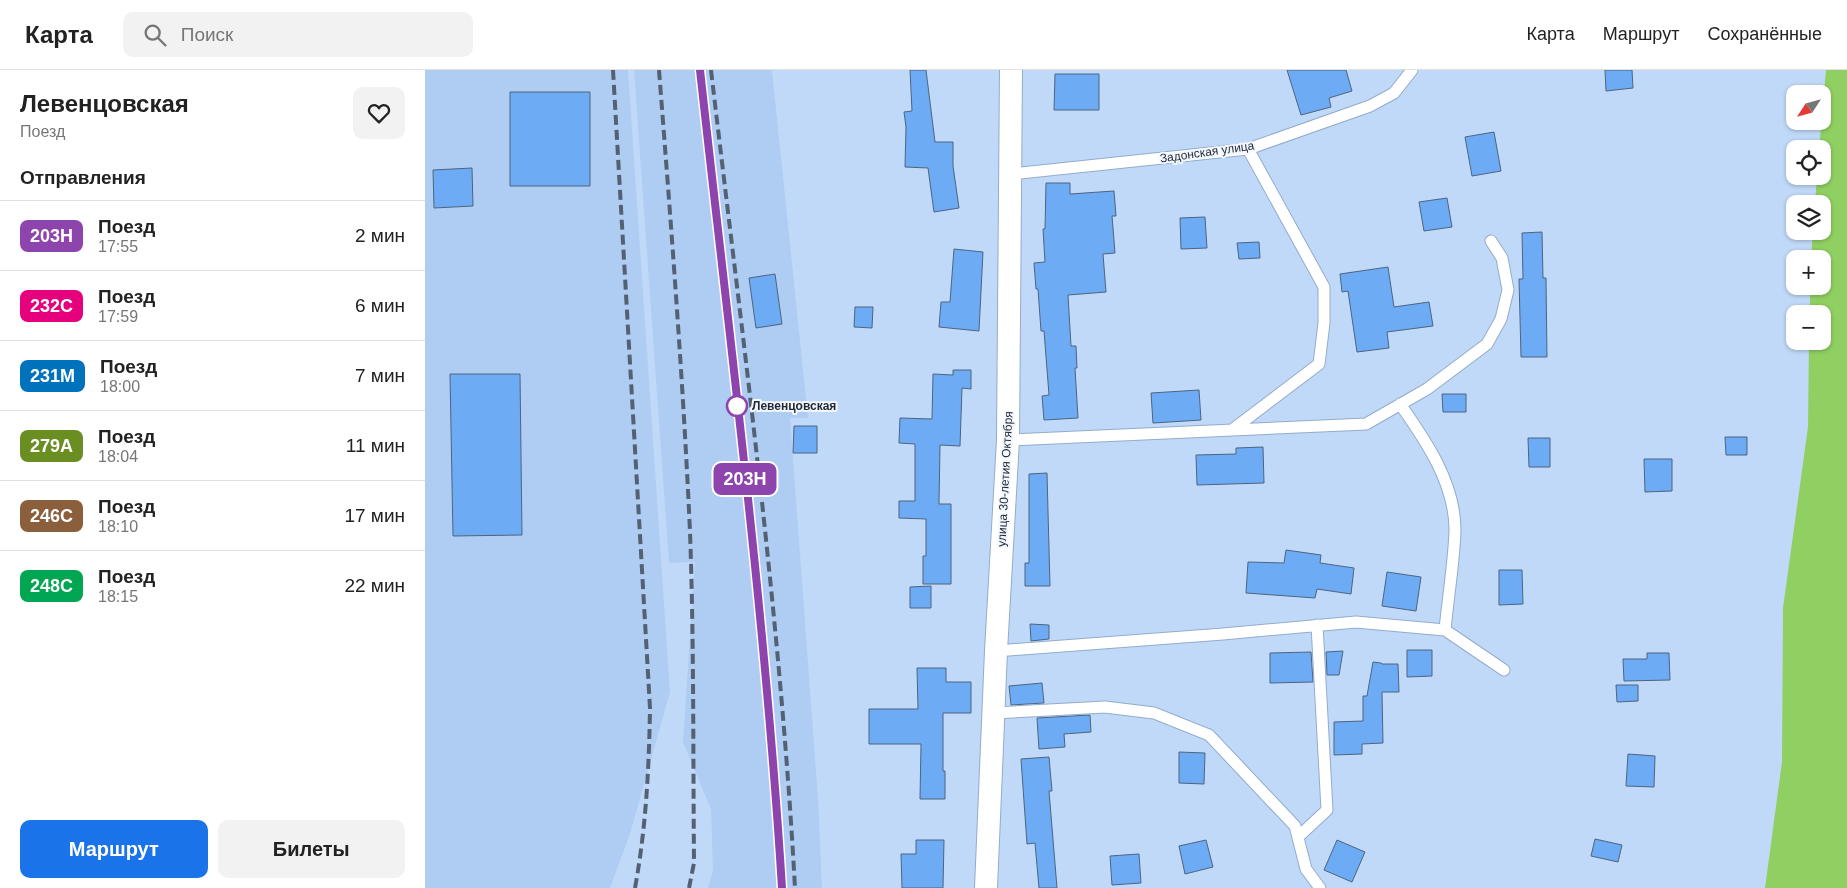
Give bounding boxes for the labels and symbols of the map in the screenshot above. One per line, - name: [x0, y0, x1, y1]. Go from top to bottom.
- north arrow: [1786, 85, 1831, 130]
- street label: Задонская улица: [1159, 138, 1255, 166]
- marker: Левенцовская: [726, 395, 748, 417]
- place label: Левенцовская: [752, 399, 836, 413]
- street label: улица 30-летия Октября: [994, 411, 1016, 547]
- line badge: 203Н: [710, 463, 780, 495]

